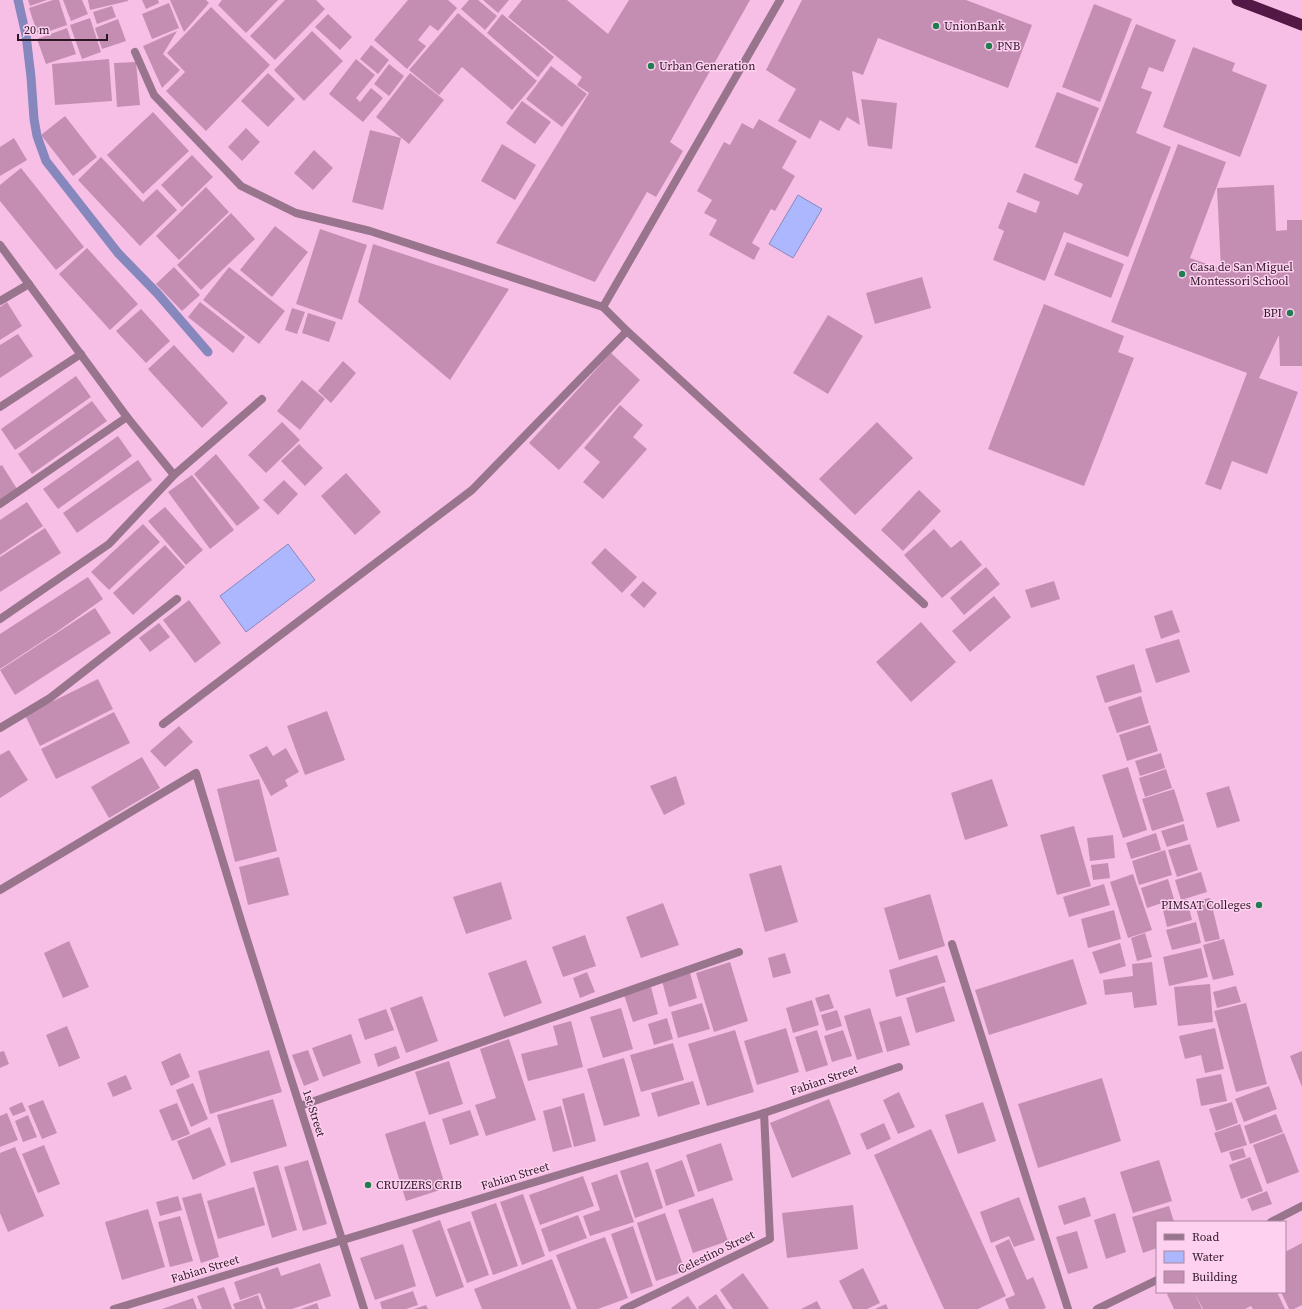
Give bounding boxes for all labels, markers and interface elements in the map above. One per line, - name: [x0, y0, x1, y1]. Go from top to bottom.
- scale bar: [18, 16, 107, 42]
- place label: UnionBank: [944, 18, 1005, 34]
- marker: UnionBank: [931, 21, 941, 31]
- text: 20 m: [24, 22, 50, 38]
- place label: PNB: [997, 38, 1021, 54]
- marker: PNB: [984, 41, 994, 51]
- place label: Urban Generation: [659, 58, 755, 74]
- marker: Urban Generation: [646, 61, 656, 71]
- place label: Casa de San Miguel Montessori School: [1190, 259, 1293, 289]
- marker: Casa de San Miguel Montessori School: [1177, 269, 1187, 279]
- place label: BPI: [1263, 305, 1282, 321]
- marker: BPI: [1285, 308, 1295, 318]
- place label: PIMSAT Colleges: [1161, 897, 1251, 913]
- marker: PIMSAT Colleges: [1254, 900, 1264, 910]
- street label: Fabian Street: [788, 1061, 860, 1099]
- street label: 1st Street: [299, 1087, 329, 1139]
- street label: Fabian Street: [479, 1158, 551, 1194]
- place label: CRUIZERS CRIB: [376, 1177, 462, 1193]
- marker: CRUIZERS CRIB: [363, 1180, 373, 1190]
- legend: [1156, 1221, 1286, 1293]
- street label: Celestino Street: [675, 1226, 757, 1278]
- text: Road: [1192, 1229, 1219, 1245]
- text: Water: [1192, 1249, 1224, 1265]
- street label: Fabian Street: [169, 1251, 241, 1287]
- text: Building: [1192, 1269, 1237, 1285]

